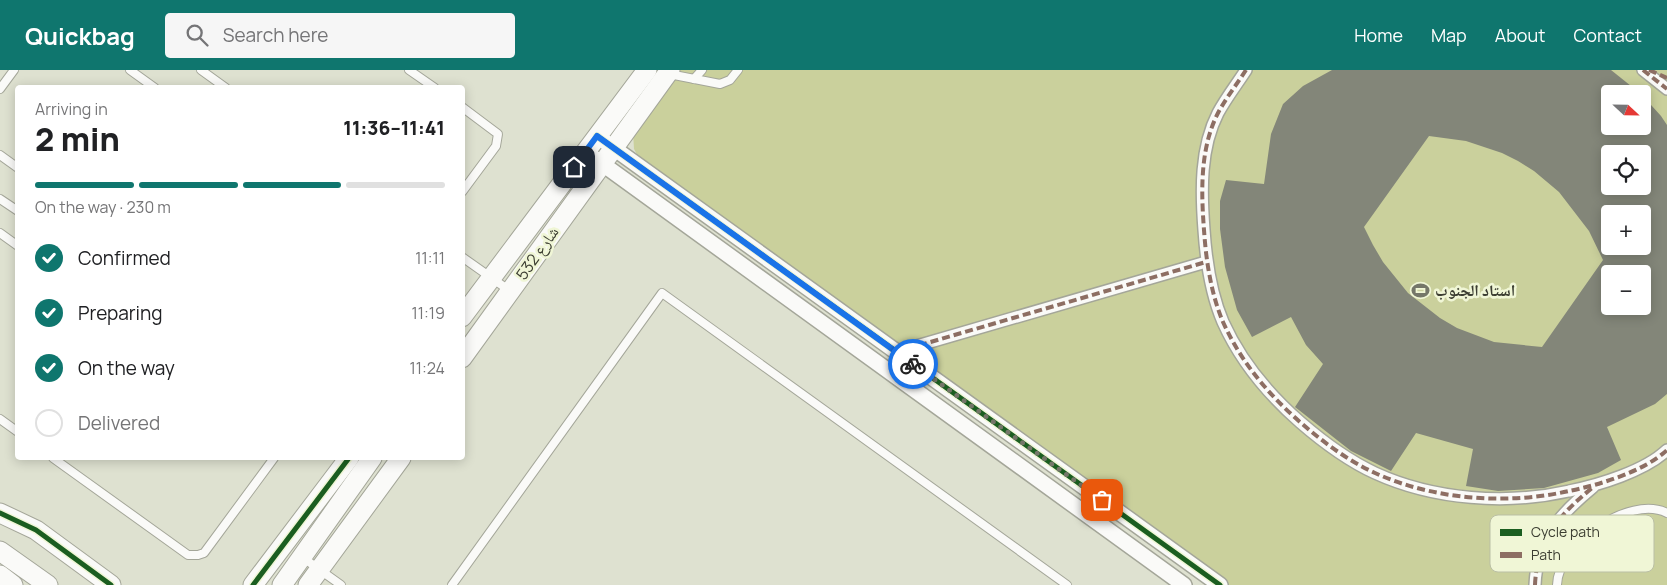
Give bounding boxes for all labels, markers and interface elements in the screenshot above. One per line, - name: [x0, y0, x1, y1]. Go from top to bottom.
- search box: [165, 13, 515, 58]
- text: Quickbag: [25, 19, 135, 52]
- icon: search: [183, 21, 211, 49]
- text: Search here: [223, 22, 328, 48]
- text: Home: [1354, 23, 1403, 47]
- text: Map: [1431, 23, 1467, 47]
- text: About: [1495, 23, 1545, 47]
- text: Contact: [1573, 23, 1642, 47]
- north arrow: [1601, 85, 1651, 135]
- map controls: [1601, 85, 1651, 315]
- text: Arriving in: [35, 98, 108, 120]
- text: 11:36–11:41: [343, 115, 445, 141]
- text: 2 min: [35, 117, 120, 161]
- button: locate: [1601, 145, 1651, 195]
- pin: [553, 146, 595, 188]
- icon: home: [560, 153, 588, 181]
- text: On the way · 230 m: [35, 196, 171, 218]
- button: +: [1601, 205, 1651, 255]
- street label: شارع 532: [511, 222, 563, 284]
- icon: check: [35, 244, 63, 272]
- text: Confirmed: [78, 245, 171, 271]
- text: 11:11: [415, 247, 445, 269]
- button: −: [1601, 265, 1651, 315]
- place label: استاد الجنوب: [1435, 279, 1515, 301]
- sports icon: استاد الجنوب: [1411, 280, 1431, 300]
- icon: check: [35, 299, 63, 327]
- text: Preparing: [78, 300, 163, 326]
- text: 11:19: [412, 302, 445, 324]
- courier: [888, 339, 938, 389]
- icon: bike: [899, 350, 927, 378]
- icon: check: [35, 354, 63, 382]
- text: On the way: [78, 355, 175, 381]
- text: 11:24: [410, 357, 445, 379]
- text: Delivered: [78, 410, 160, 436]
- pin: [1081, 479, 1123, 521]
- icon: bag: [1088, 486, 1116, 514]
- legend: [1490, 515, 1654, 572]
- text: Cycle path: [1531, 522, 1600, 541]
- text: Path: [1531, 545, 1561, 564]

